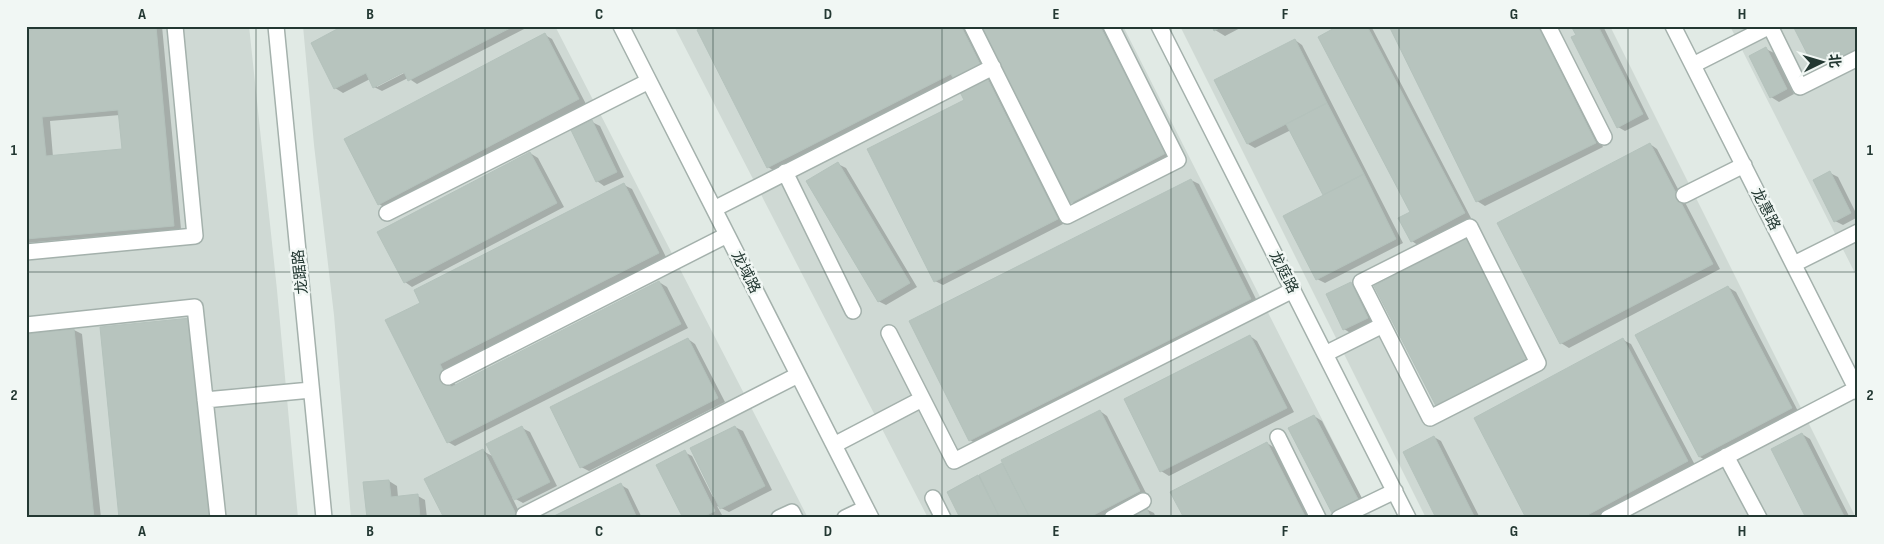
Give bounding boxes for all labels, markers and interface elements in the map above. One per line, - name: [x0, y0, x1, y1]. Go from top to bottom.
- text: A: [137, 5, 146, 24]
- text: B: [366, 5, 374, 24]
- text: C: [595, 5, 603, 24]
- text: D: [824, 5, 832, 24]
- text: E: [1053, 5, 1060, 24]
- text: F: [1282, 5, 1289, 24]
- text: G: [1510, 5, 1518, 24]
- text: H: [1738, 5, 1746, 24]
- north arrow: [1796, 38, 1846, 88]
- text: 北: [1825, 53, 1844, 69]
- text: 1: [11, 141, 18, 160]
- text: 1: [1867, 141, 1874, 160]
- street label: 龙惠路: [1747, 185, 1784, 234]
- street label: 龙域路: [727, 248, 764, 297]
- street label: 龙庭路: [1265, 248, 1302, 297]
- street label: 龙踞路: [289, 249, 312, 295]
- text: 2: [10, 386, 18, 405]
- text: 2: [1866, 386, 1874, 405]
- text: A: [137, 522, 146, 541]
- text: B: [366, 522, 374, 541]
- text: C: [595, 522, 603, 541]
- text: D: [824, 522, 832, 541]
- text: E: [1053, 522, 1060, 541]
- text: F: [1282, 522, 1289, 541]
- text: G: [1510, 522, 1518, 541]
- text: H: [1738, 522, 1746, 541]

